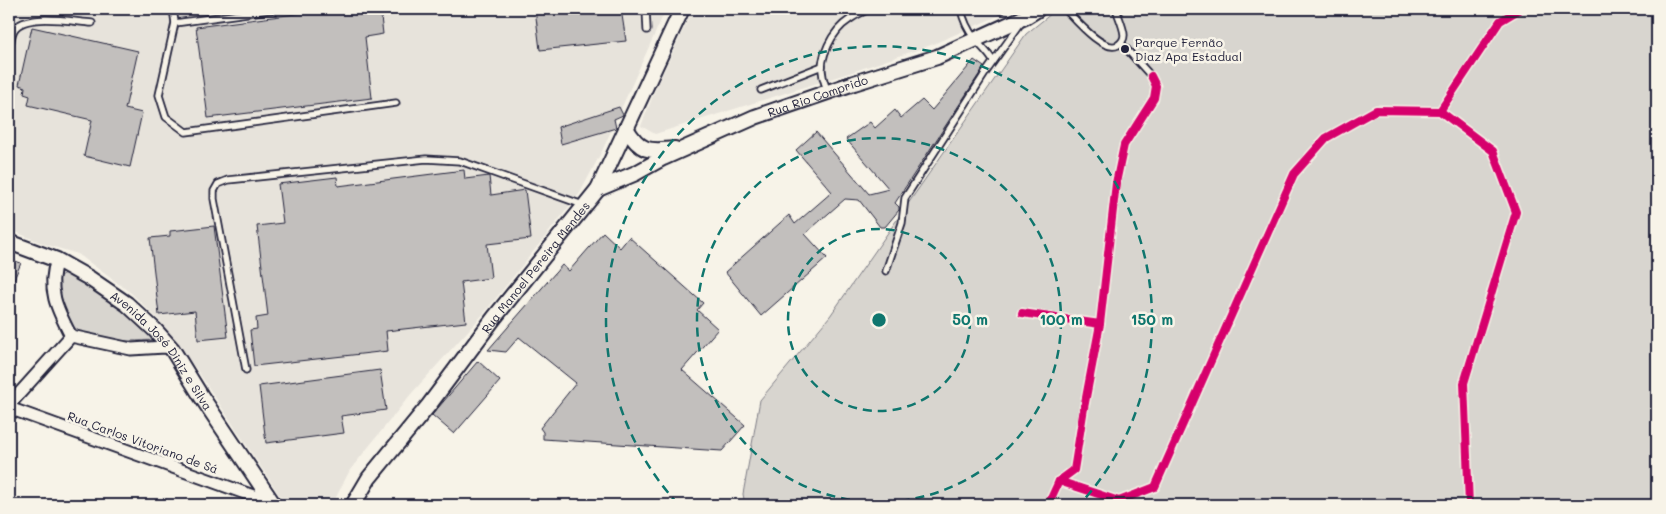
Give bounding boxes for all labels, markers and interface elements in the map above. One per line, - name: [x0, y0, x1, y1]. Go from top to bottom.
- place label: Parque Fernão Diaz Apa Estadual: [1135, 34, 1242, 64]
- marker: Parque Fernão Diaz Apa Estadual: [1119, 43, 1131, 55]
- street label: Rua Rio Comprido: [765, 71, 870, 120]
- street label: Rua Manoel Pereira Mendes: [478, 198, 593, 336]
- street label: Avenida José Diniz e Silva: [107, 287, 216, 413]
- text: 50 m: [952, 309, 988, 329]
- text: 100 m: [1039, 309, 1083, 329]
- text: 150 m: [1131, 309, 1173, 329]
- centre of rings: [870, 311, 888, 329]
- street label: Rua Carlos Vitoriano de Sá: [66, 407, 220, 477]

